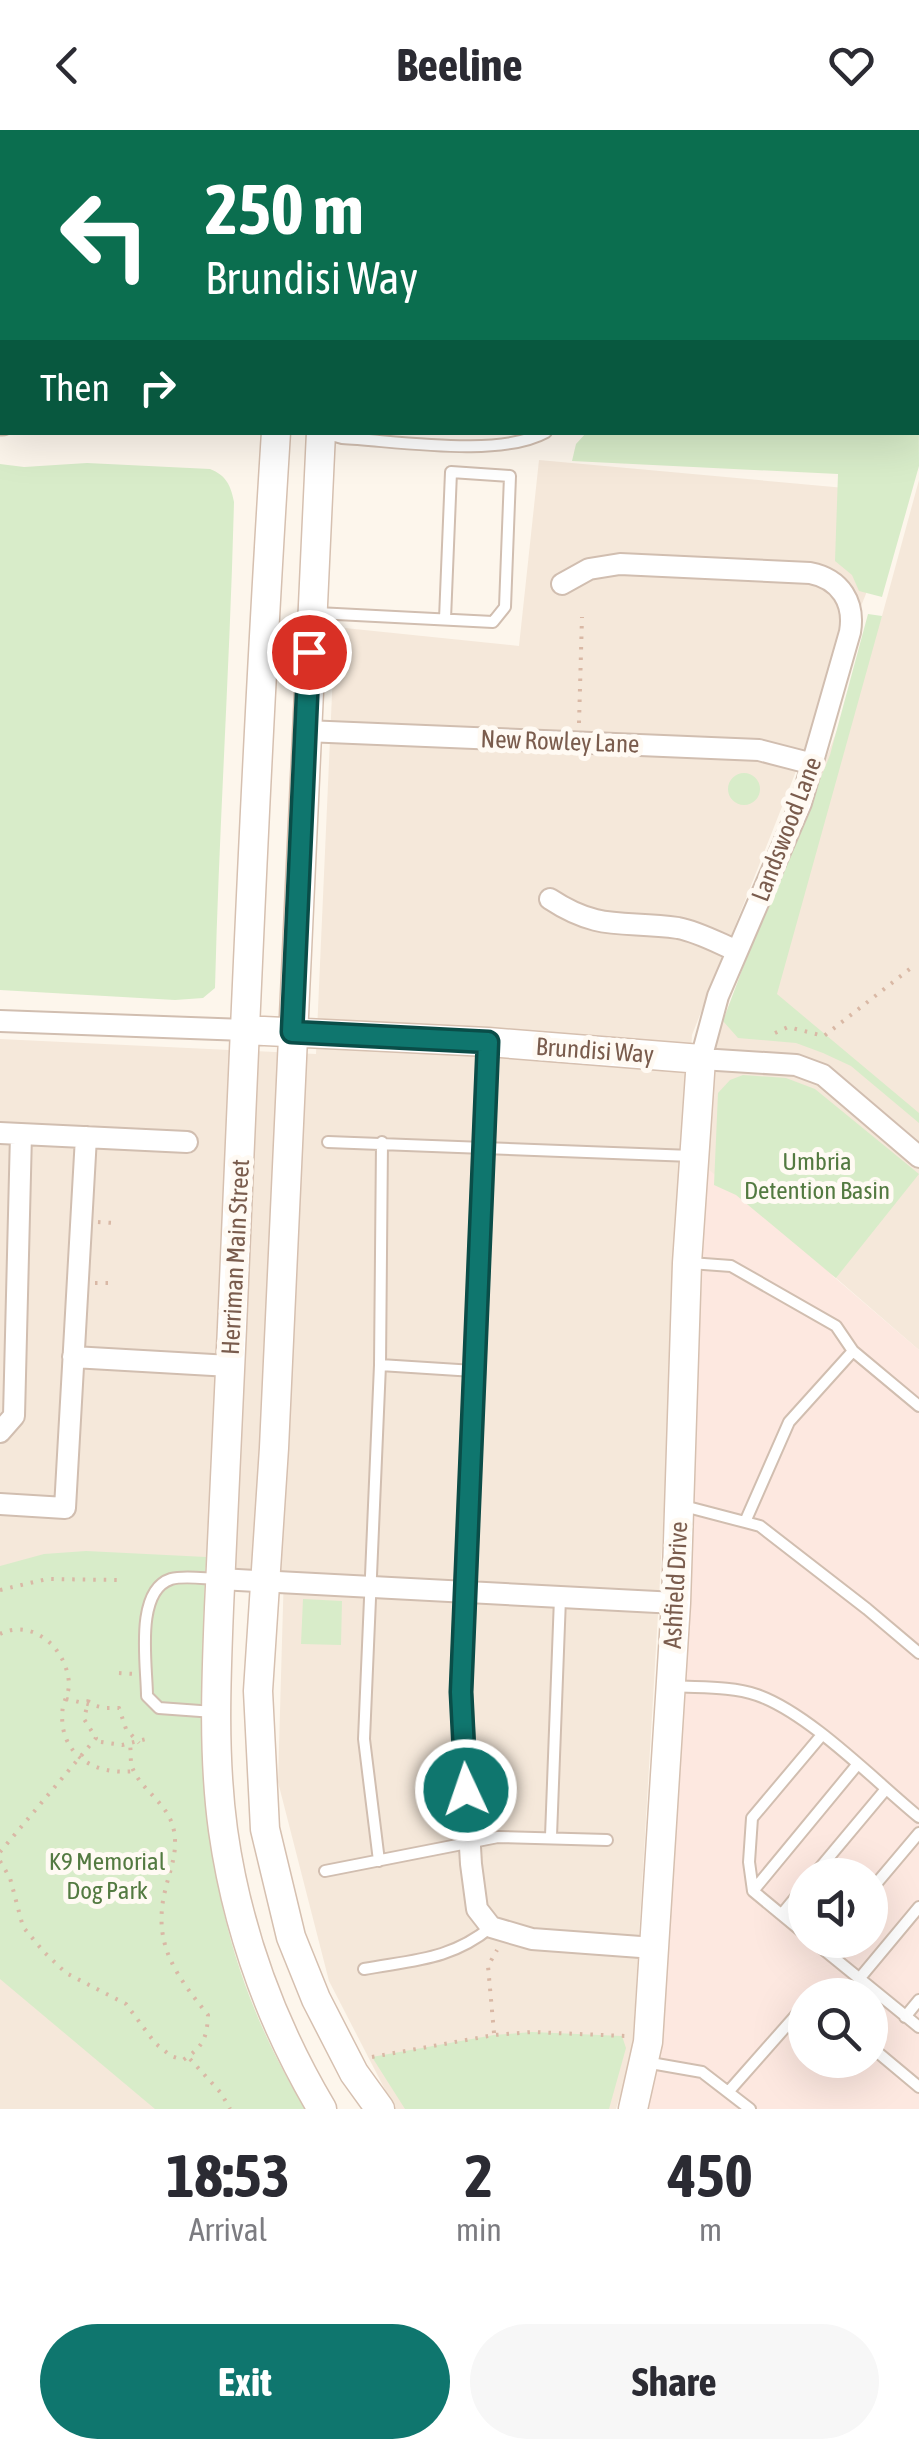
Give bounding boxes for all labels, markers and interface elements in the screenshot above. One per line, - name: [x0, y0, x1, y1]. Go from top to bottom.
- icon: back: [40, 38, 95, 93]
- icon: heart: [824, 38, 879, 93]
- text: Beeline: [396, 39, 523, 91]
- text: 250 m: [205, 169, 364, 249]
- icon: left: [40, 170, 170, 300]
- text: Brundisi Way: [205, 252, 418, 304]
- icon: right: [130, 360, 185, 415]
- text: Then: [40, 366, 110, 409]
- pin: [267, 610, 352, 695]
- icon: arrive: [282, 625, 337, 680]
- street label: New Rowley Lane: [480, 724, 640, 758]
- street label: Landswood Lane: [746, 753, 826, 905]
- street label: Brundisi Way: [535, 1032, 655, 1068]
- park label: Umbria Detention Basin: [744, 1147, 890, 1204]
- street label: Herriman Main Street: [216, 1158, 254, 1356]
- street label: Ashfield Drive: [658, 1521, 692, 1649]
- position arrow: [414, 1738, 518, 1842]
- park label: K9 Memorial Dog Park: [49, 1847, 166, 1904]
- map controls: [788, 1858, 888, 2078]
- button: sound: [788, 1858, 888, 1958]
- button: search: [788, 1978, 888, 2078]
- text: 18:53: [166, 2141, 290, 2210]
- text: 2: [465, 2141, 493, 2210]
- text: 450: [668, 2141, 753, 2210]
- text: Arrival: [189, 2211, 267, 2248]
- text: min: [456, 2211, 502, 2248]
- text: m: [699, 2211, 722, 2248]
- button: Exit: [40, 2324, 450, 2439]
- button: Share: [470, 2324, 879, 2439]

